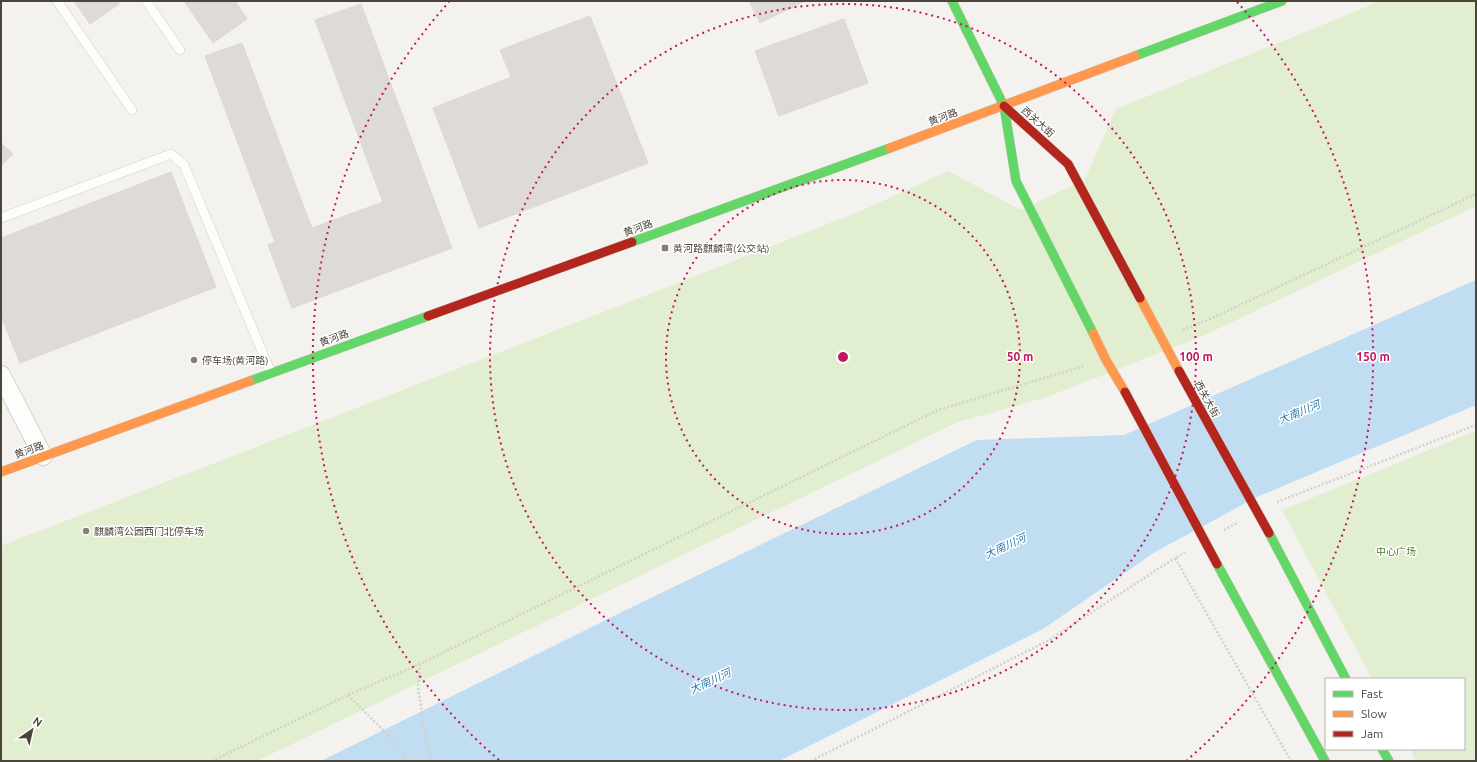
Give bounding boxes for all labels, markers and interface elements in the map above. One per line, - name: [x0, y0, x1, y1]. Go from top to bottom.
- street label: 西关大街: [1019, 105, 1057, 139]
- street label: 黄河路: [927, 107, 959, 127]
- street label: 黄河路: [622, 218, 654, 238]
- marker: 黄河路麒麟湾(公交站): [660, 243, 670, 253]
- place label: 黄河路麒麟湾(公交站): [673, 243, 769, 254]
- street label: 黄河路: [318, 328, 350, 348]
- centre of rings: [836, 350, 850, 364]
- text: 50 m: [1007, 350, 1033, 363]
- text: 100 m: [1179, 350, 1213, 363]
- text: 150 m: [1356, 350, 1390, 363]
- marker: 停车场(黄河路): [189, 355, 199, 365]
- place label: 停车场(黄河路): [202, 355, 268, 366]
- street label: 西关大街: [1192, 379, 1222, 419]
- water label: 大南川河: [1276, 397, 1323, 426]
- street label: 黄河路: [13, 440, 45, 460]
- marker: 麒麟湾公园西门北停车场: [81, 526, 91, 536]
- place label: 麒麟湾公园西门北停车场: [94, 526, 204, 537]
- water label: 大南川河: [983, 530, 1029, 561]
- park label: 中心广场: [1376, 546, 1416, 557]
- water label: 大南川河: [688, 665, 734, 696]
- legend: [1325, 678, 1465, 750]
- text: Fast: [1361, 687, 1383, 700]
- text: Slow: [1361, 707, 1387, 720]
- north arrow: [12, 710, 52, 750]
- text: N: [31, 714, 44, 729]
- text: Jam: [1361, 727, 1383, 740]

